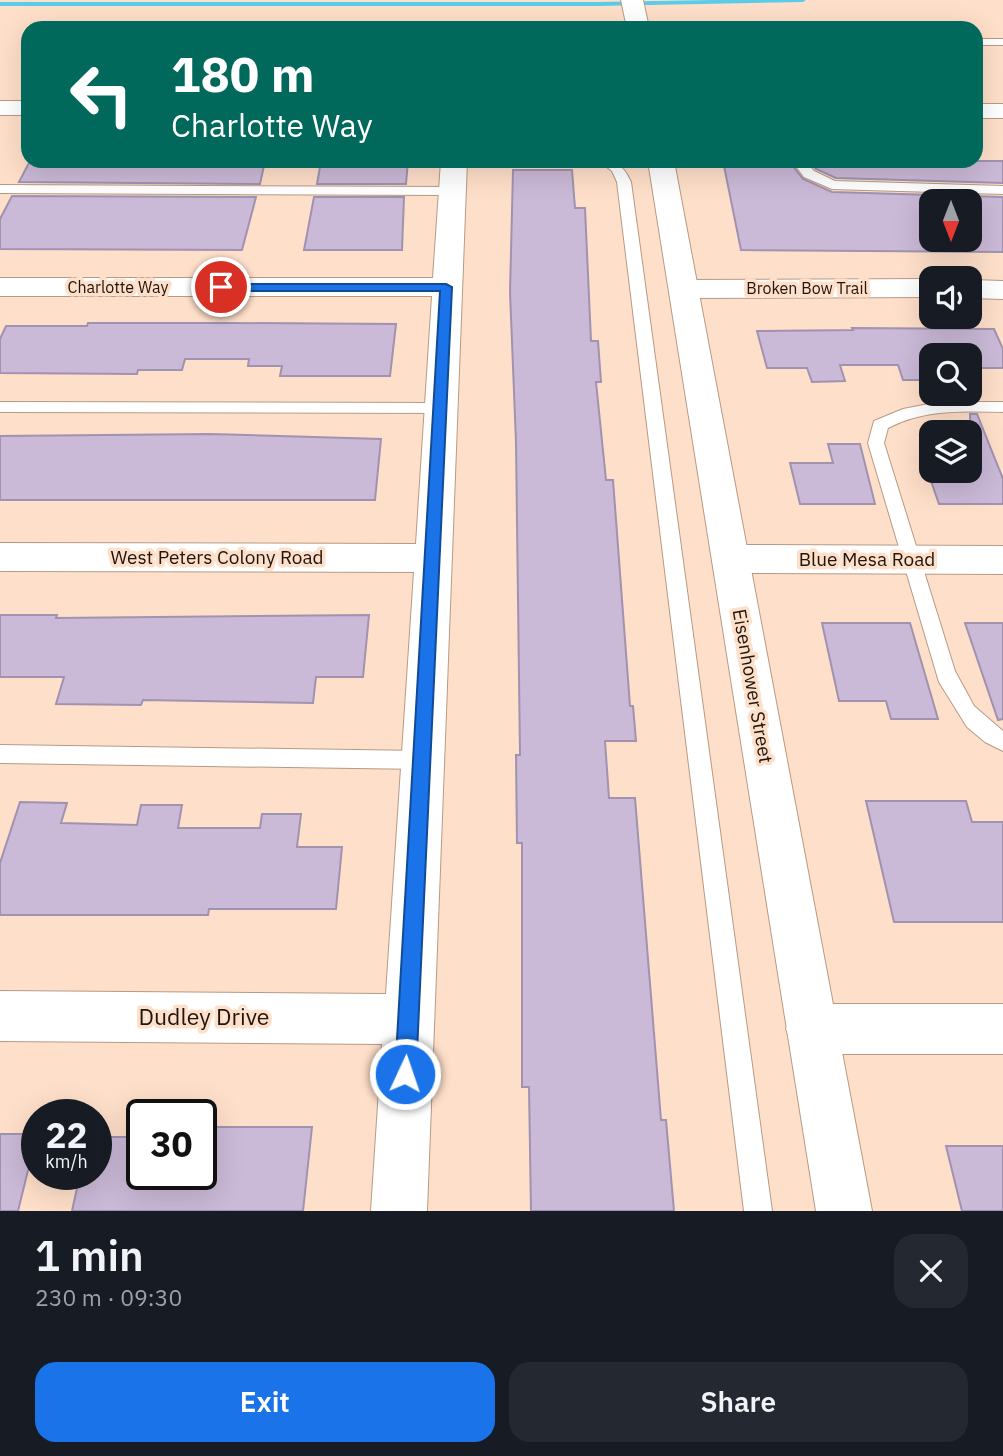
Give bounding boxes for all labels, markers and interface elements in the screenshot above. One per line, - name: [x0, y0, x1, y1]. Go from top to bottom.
- text: 180 m: [171, 42, 315, 105]
- icon: left: [56, 49, 147, 140]
- text: Charlotte Way: [171, 104, 373, 146]
- north arrow: [919, 189, 982, 252]
- map controls: [919, 189, 982, 483]
- pin: [191, 257, 251, 317]
- button: sound: [919, 266, 982, 329]
- icon: arrive: [202, 268, 240, 306]
- street label: Charlotte Way: [68, 277, 168, 297]
- street label: Broken Bow Trail: [746, 278, 868, 298]
- button: search: [919, 343, 982, 406]
- button: layers: [919, 420, 982, 483]
- street label: West Peters Colony Road: [110, 545, 324, 569]
- street label: Blue Mesa Road: [799, 547, 935, 571]
- street label: Eisenhower Street: [728, 607, 778, 765]
- street label: Dudley Drive: [139, 1001, 269, 1031]
- position arrow: [368, 1037, 442, 1111]
- speed limit sign: 30: [126, 1099, 217, 1190]
- text: 22: [45, 1112, 88, 1158]
- text: km/h: [45, 1150, 88, 1173]
- text: 1 min: [35, 1228, 144, 1283]
- button: close: [894, 1234, 968, 1308]
- text: 230 m · 09:30: [35, 1282, 182, 1312]
- button: Exit: [35, 1362, 495, 1442]
- button: Share: [509, 1362, 968, 1442]

